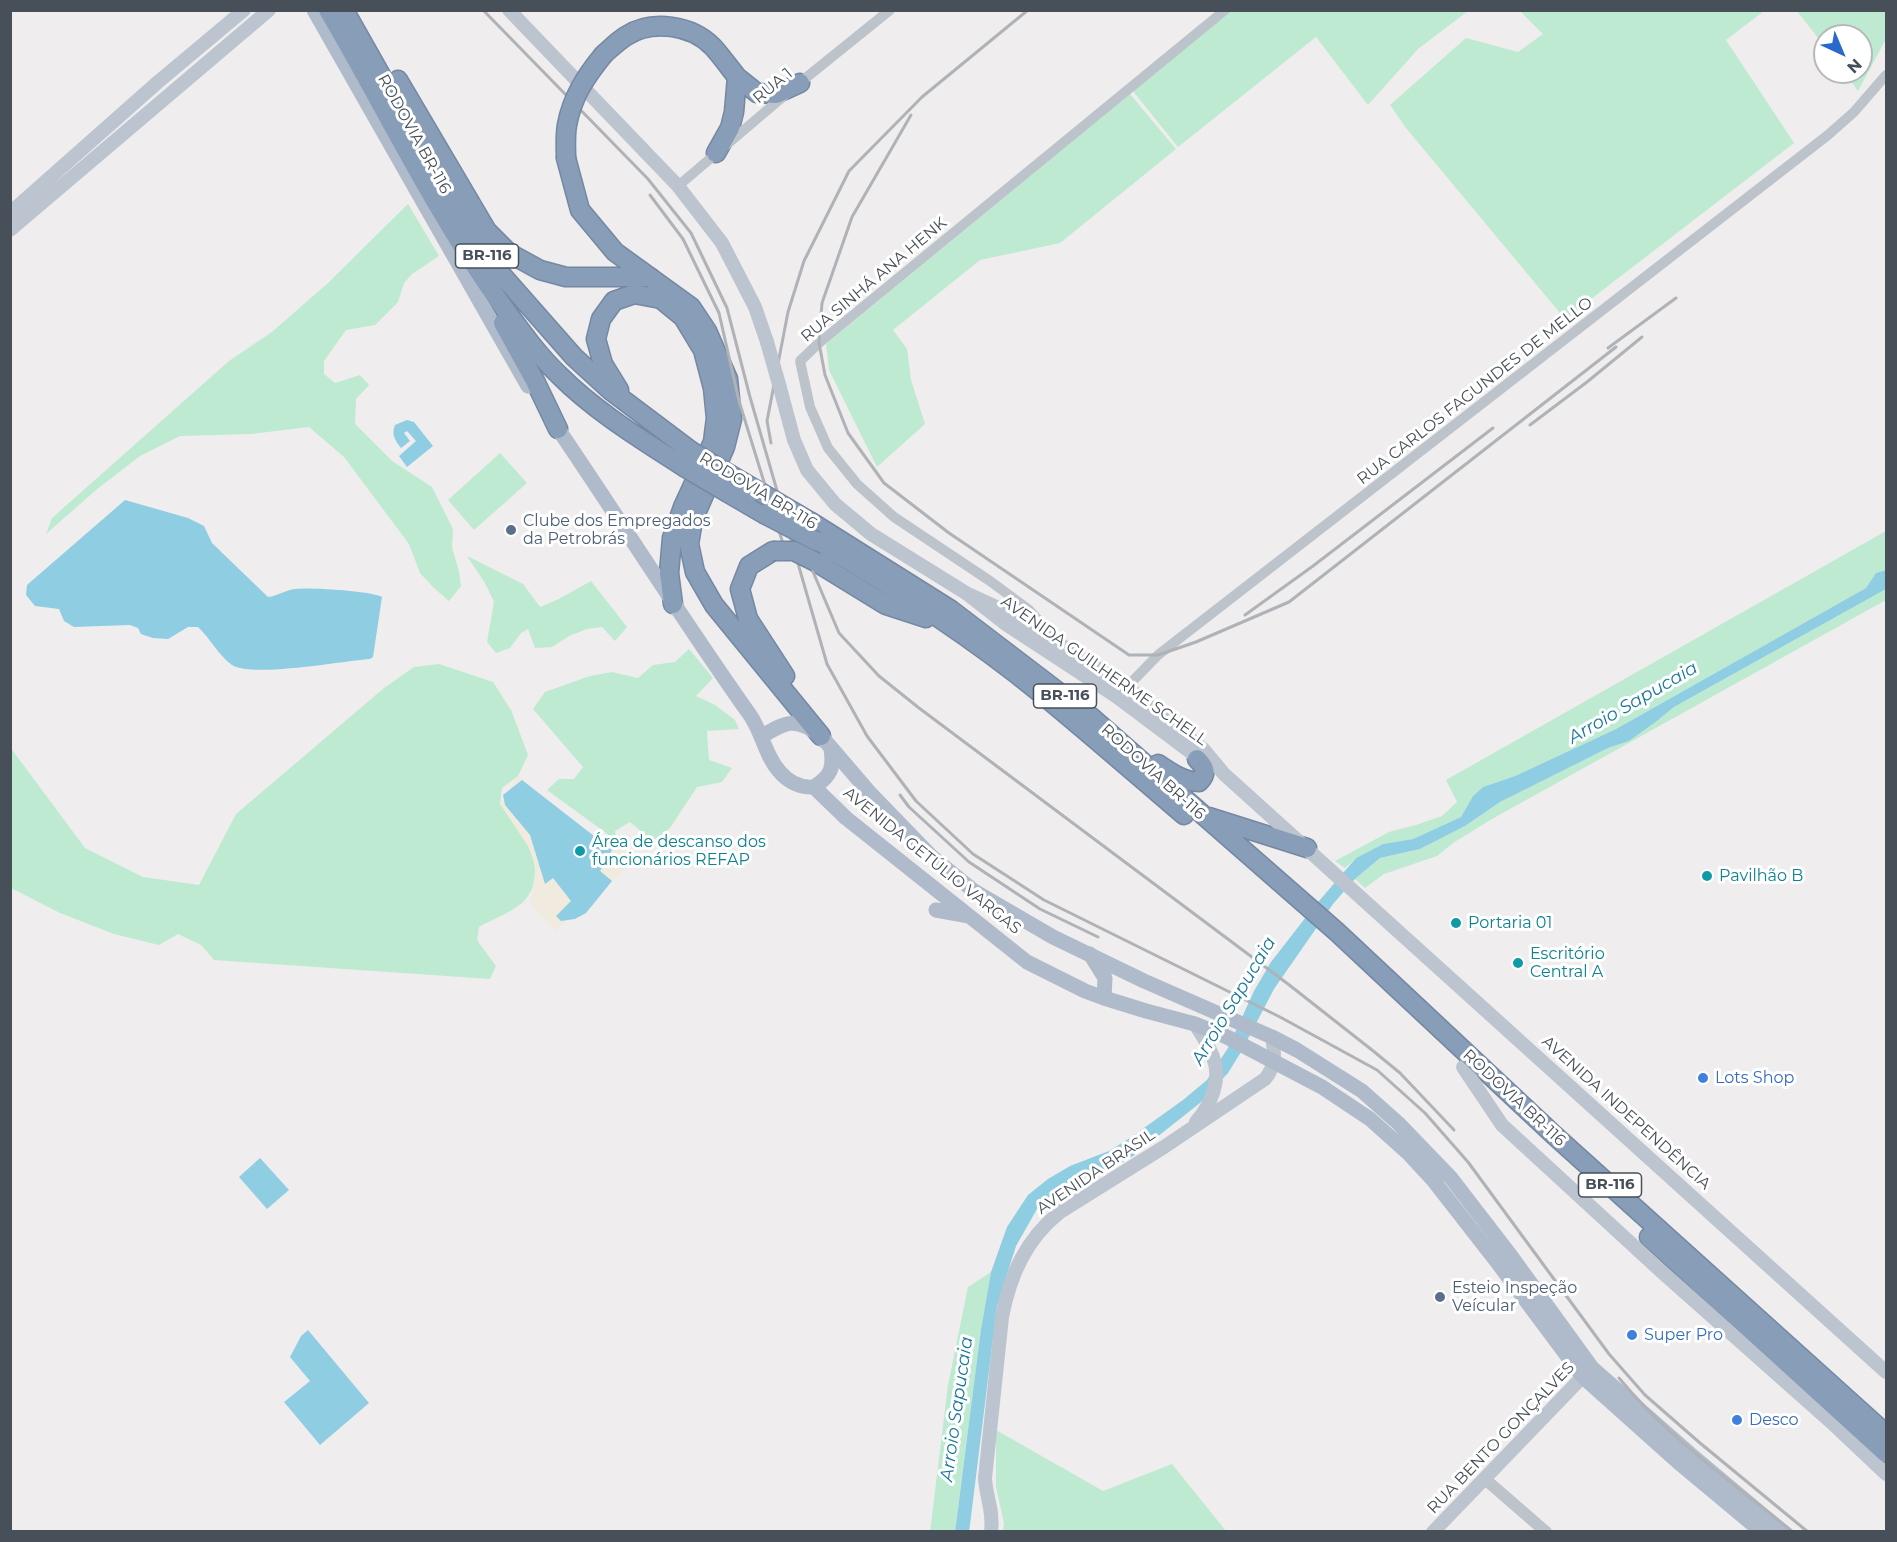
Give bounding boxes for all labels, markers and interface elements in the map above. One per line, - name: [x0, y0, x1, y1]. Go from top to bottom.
- north arrow: [1813, 24, 1873, 84]
- text: N: [1843, 55, 1866, 77]
- street label: RUA 1: [749, 64, 797, 108]
- street label: RODOVIA BR-116: [373, 71, 455, 197]
- street label: RUA SINHÁ ANA HENK: [797, 213, 951, 347]
- road number: BR-116: [456, 244, 518, 268]
- street label: RUA CARLOS FAGUNDES DE MELLO: [1353, 293, 1597, 489]
- street label: RODOVIA BR-116: [696, 448, 820, 534]
- place label: Clube dos Empregados da Petrobrás: [523, 511, 710, 549]
- marker: Clube dos Empregados da Petrobrás: [504, 523, 518, 537]
- street label: AVENIDA GUILHERME SCHELL: [997, 592, 1211, 750]
- water label: Arroio Sapucaia: [1564, 657, 1702, 749]
- road number: BR-116: [1034, 684, 1096, 708]
- street label: RODOVIA BR-116: [1097, 720, 1209, 824]
- street label: AVENIDA GETÚLIO VARGAS: [839, 783, 1025, 939]
- place label: Área de descanso dos funcionários REFAP: [592, 832, 766, 870]
- marker: Área de descanso dos funcionários REFAP: [573, 844, 587, 858]
- place label: Pavilhão B: [1719, 866, 1803, 886]
- marker: Pavilhão B: [1700, 869, 1714, 883]
- place label: Portaria 01: [1468, 913, 1552, 933]
- marker: Portaria 01: [1449, 916, 1463, 930]
- water label: Arroio Sapucaia: [1187, 933, 1281, 1069]
- place label: Escritório Central A: [1530, 944, 1605, 982]
- marker: Escritório Central A: [1511, 956, 1525, 970]
- street label: AVENIDA INDEPENDÊNCIA: [1538, 1032, 1714, 1194]
- street label: RODOVIA BR-116: [1459, 1045, 1569, 1151]
- place label: Lots Shop: [1715, 1068, 1794, 1088]
- marker: Lots Shop: [1696, 1071, 1710, 1085]
- street label: AVENIDA BRASIL: [1033, 1125, 1159, 1219]
- road number: BR-116: [1578, 1173, 1642, 1197]
- place label: Esteio Inspeção Veícular: [1452, 1278, 1577, 1316]
- marker: Esteio Inspeção Veícular: [1433, 1290, 1447, 1304]
- place label: Super Pro: [1644, 1325, 1723, 1345]
- marker: Super Pro: [1625, 1328, 1639, 1342]
- water label: Arroio Sapucaia: [936, 1335, 978, 1483]
- street label: RUA BENTO GONÇALVES: [1423, 1358, 1579, 1518]
- place label: Desco: [1749, 1410, 1799, 1430]
- marker: Desco: [1730, 1413, 1744, 1427]

